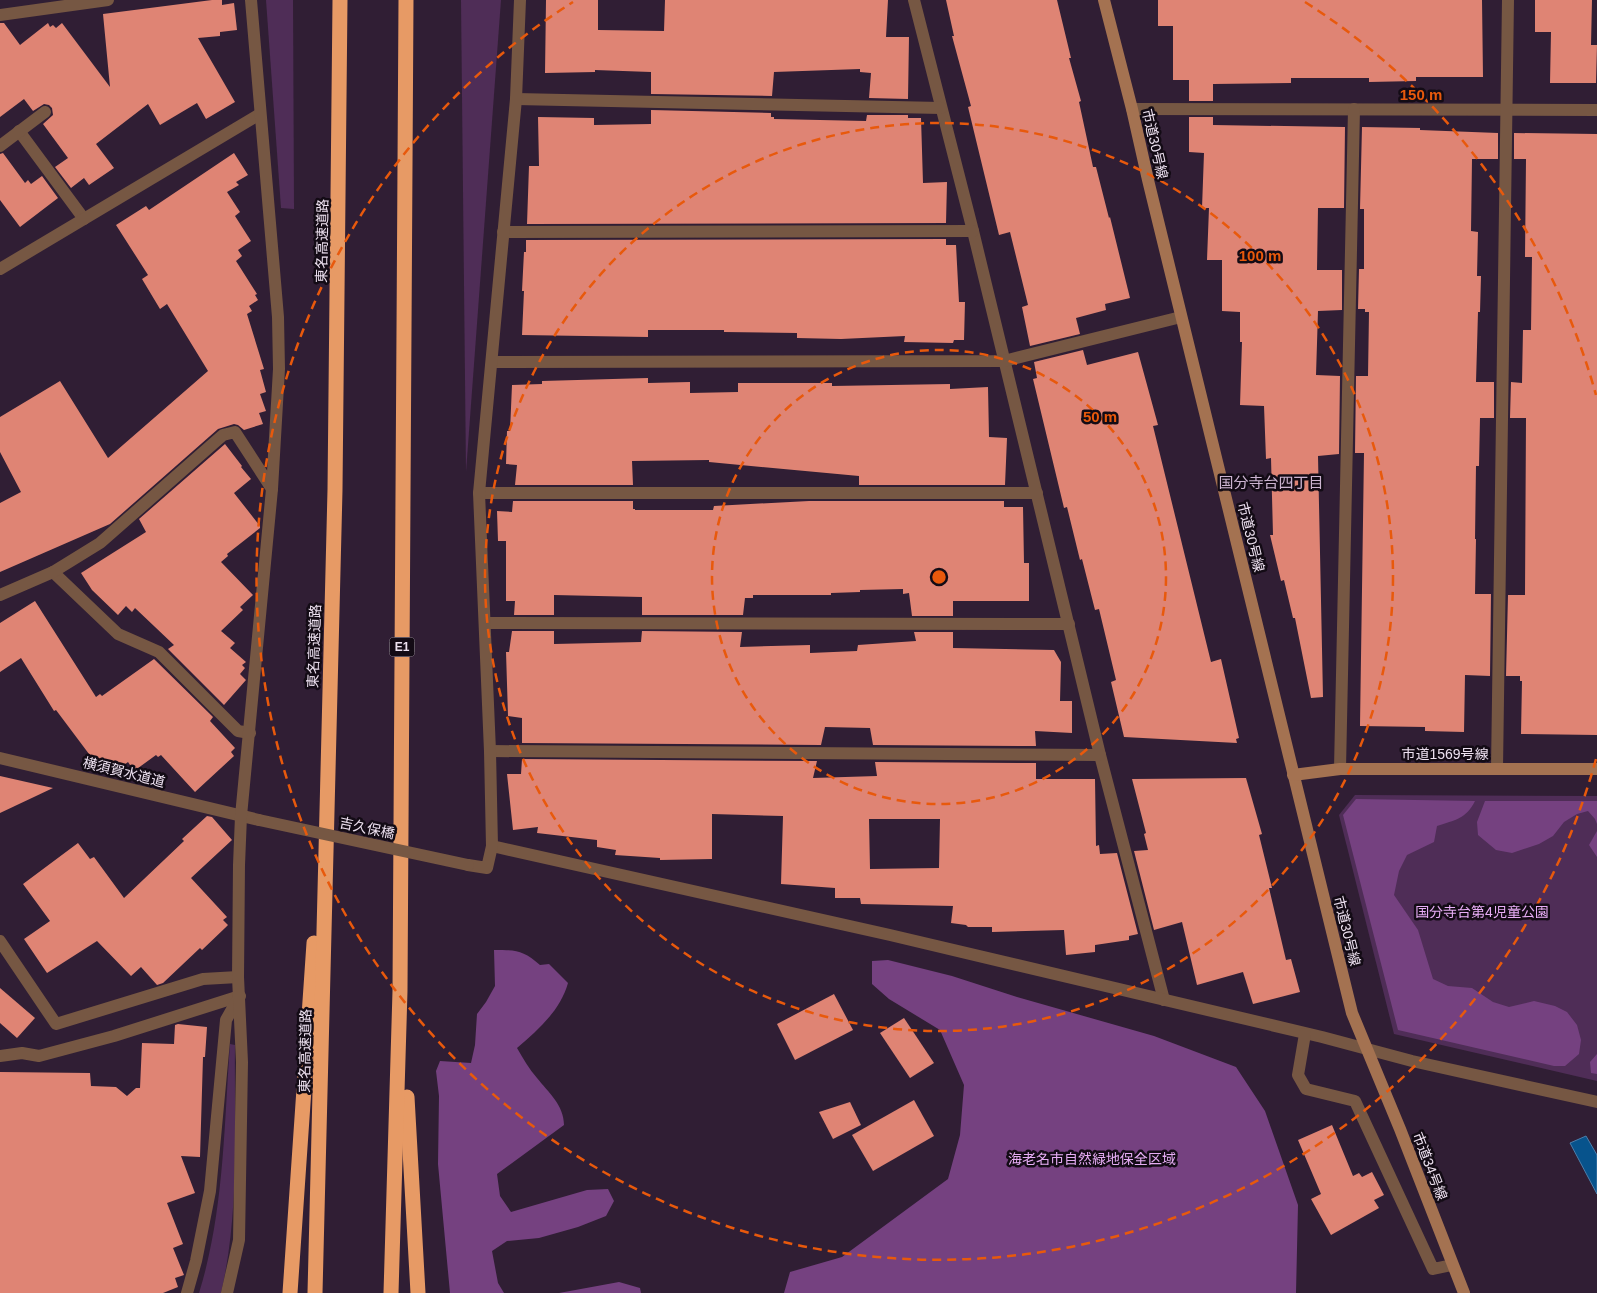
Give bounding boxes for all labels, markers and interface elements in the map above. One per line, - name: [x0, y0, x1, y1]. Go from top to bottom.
- text: 150 m: [1400, 86, 1442, 103]
- street label: 市道30号線: [1139, 107, 1171, 181]
- street label: 東名高速道路: [313, 199, 331, 283]
- text: 100 m: [1239, 247, 1281, 264]
- text: 50 m: [1083, 408, 1117, 425]
- district label: 国分寺台四丁目: [1218, 474, 1324, 491]
- street label: 市道30号線: [1235, 500, 1267, 574]
- centre of rings: [930, 568, 948, 586]
- street label: 東名高速道路: [305, 604, 323, 688]
- road number: E1: [390, 638, 414, 656]
- street label: 市道1569号線: [1401, 746, 1489, 762]
- street label: 横須賀水道道: [81, 754, 167, 790]
- street label: 吉久保橋: [338, 814, 396, 842]
- street label: 市道30号線: [1331, 894, 1363, 968]
- park label: 国分寺台第4児童公園: [1415, 904, 1549, 920]
- street label: 東名高速道路: [296, 1009, 314, 1093]
- street label: 市道34号線: [1410, 1130, 1450, 1202]
- park label: 海老名市自然緑地保全区域: [1008, 1151, 1176, 1167]

